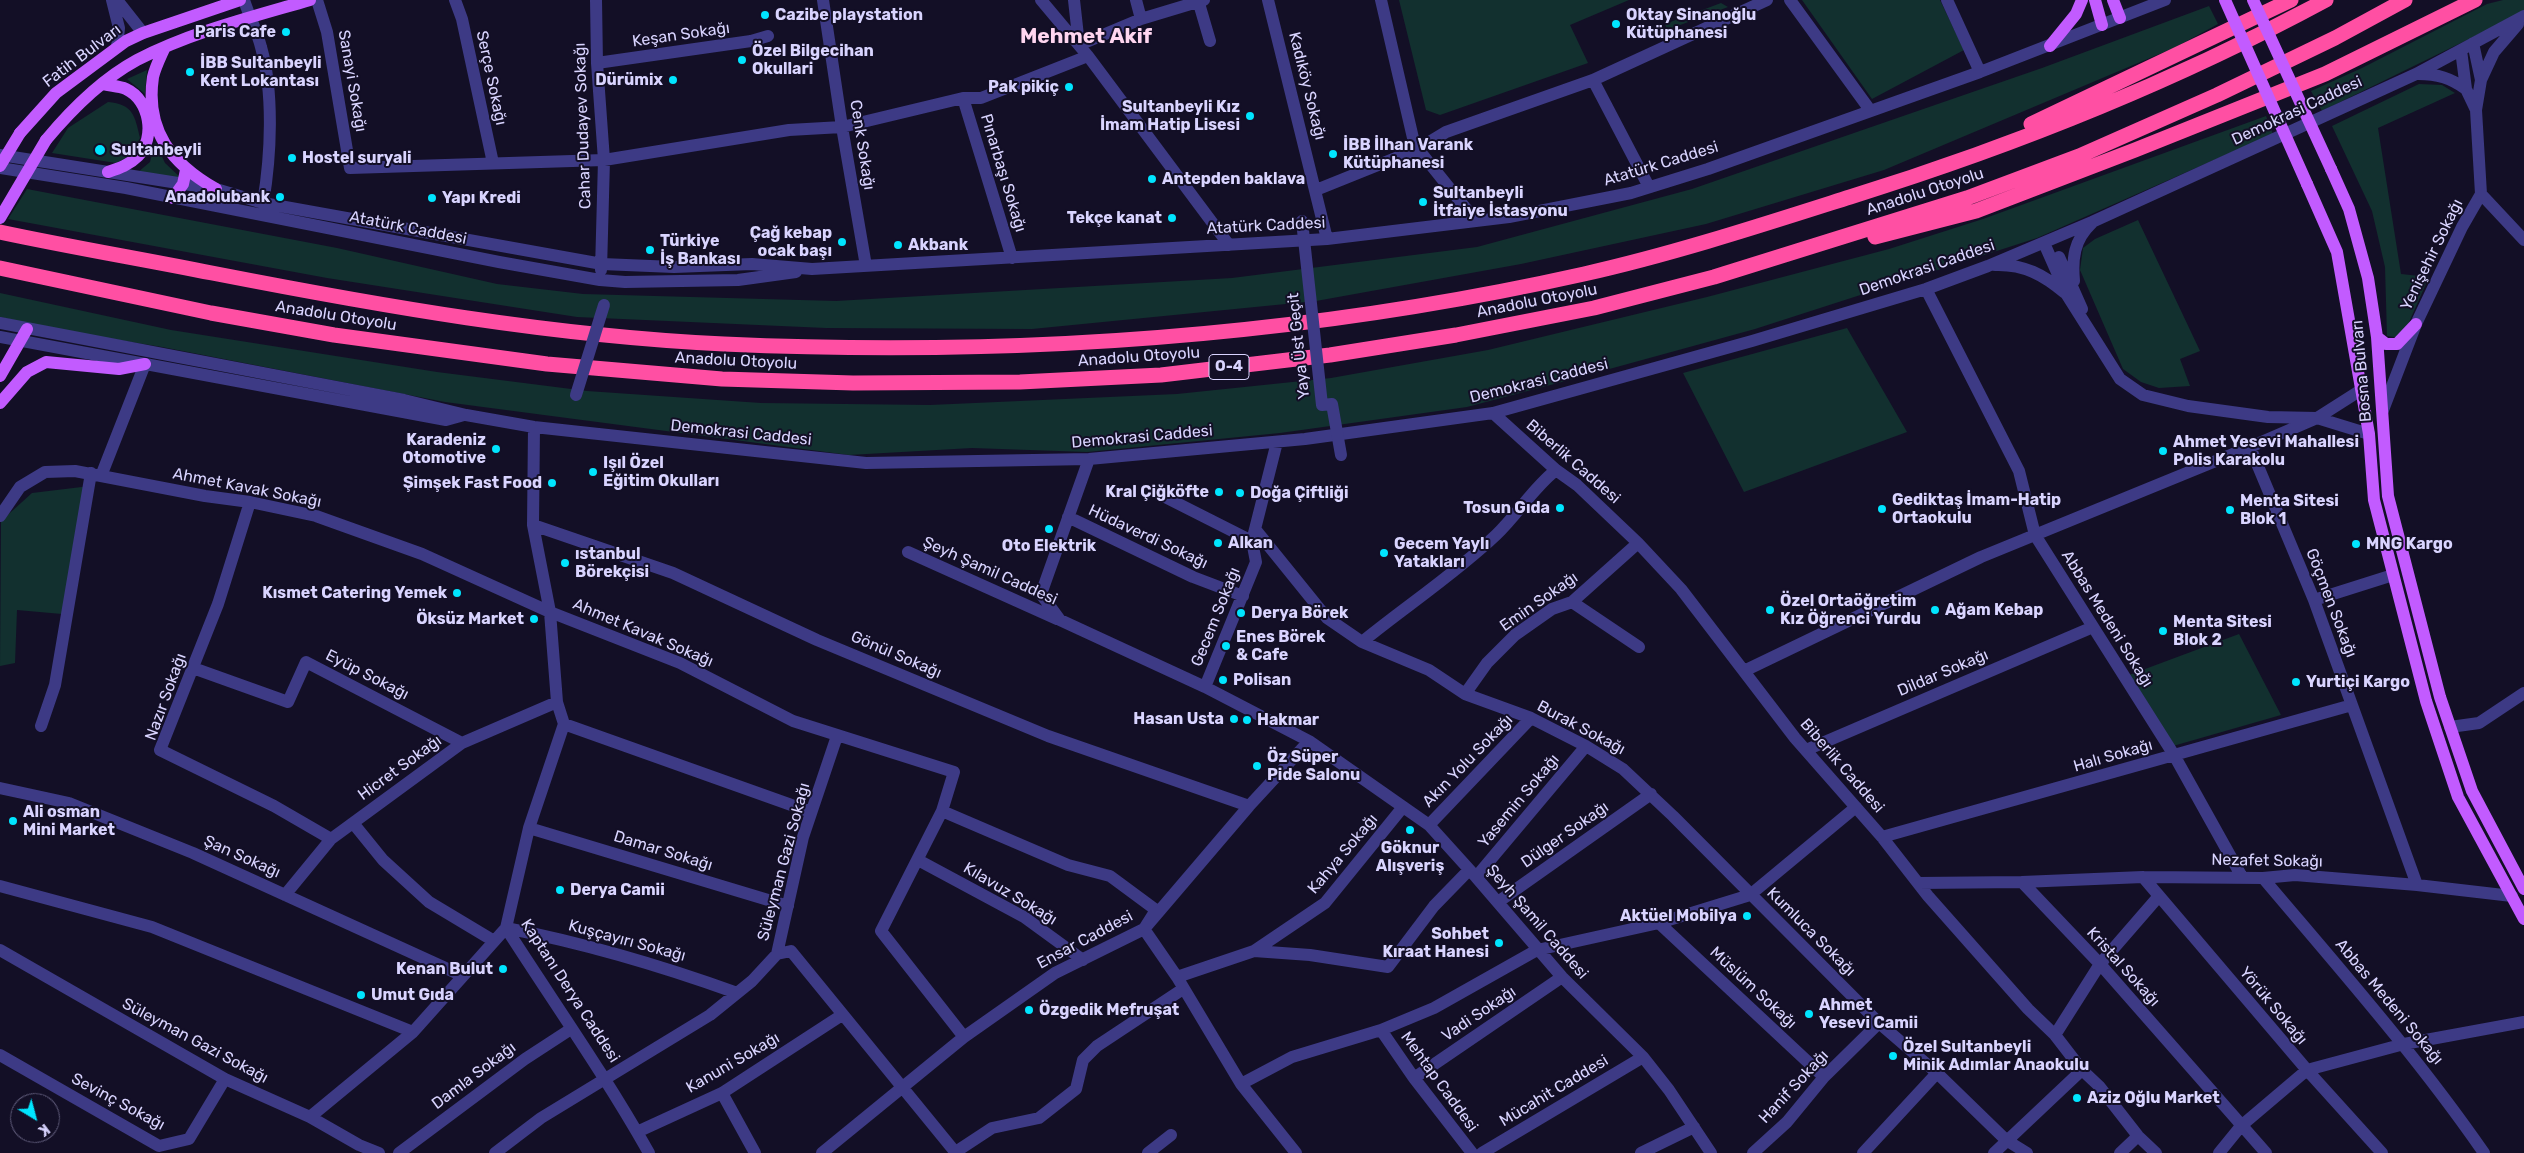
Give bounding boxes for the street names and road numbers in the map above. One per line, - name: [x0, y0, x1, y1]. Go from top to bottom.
- street label: Keşan Sokağı: [631, 19, 731, 51]
- street label: Fatih Bulvarı: [39, 20, 125, 92]
- street label: Sanayi Sokağı: [334, 28, 370, 134]
- street label: Serçe Sokağı: [472, 29, 510, 127]
- street label: Kadıköy Sokağı: [1284, 30, 1330, 142]
- street label: Cahar Dudayev Sokağı: [571, 43, 595, 209]
- street label: Demokrasi Caddesi: [2229, 72, 2365, 150]
- street label: Cenk Sokağı: [845, 99, 879, 191]
- street label: Pınarbaşı Sokağı: [976, 112, 1030, 234]
- street label: Atatürk Caddesi: [1601, 137, 1721, 191]
- street label: Anadolu Otoyolu: [1864, 164, 1986, 220]
- street label: Yenişehir Sokağı: [2397, 196, 2467, 314]
- street label: Atatürk Caddesi: [348, 207, 468, 249]
- street label: Atatürk Caddesi: [1206, 213, 1326, 239]
- street label: Demokrasi Caddesi: [1857, 236, 1997, 300]
- street label: Anadolu Otoyolu: [1475, 280, 1599, 322]
- street label: Yaya Üst Geçit: [1284, 292, 1314, 400]
- street label: Anadolu Otoyolu: [274, 297, 398, 335]
- street label: Bosna Bulvarı: [2348, 319, 2376, 423]
- street label: Anadolu Otoyolu: [1077, 343, 1201, 371]
- street label: Anadolu Otoyolu: [674, 348, 798, 374]
- road number: O-4: [1209, 354, 1249, 380]
- street label: Demokrasi Caddesi: [1468, 355, 1610, 407]
- street label: Demokrasi Caddesi: [669, 416, 813, 450]
- street label: Biberlik Caddesi: [1522, 416, 1624, 508]
- street label: Demokrasi Caddesi: [1070, 421, 1214, 453]
- street label: Ahmet Kavak Sokağı: [171, 464, 323, 512]
- street label: Hüdaverdi Sokağı: [1085, 501, 1211, 573]
- street label: Şeyh Şamil Caddesi: [920, 533, 1060, 609]
- street label: Göçmen Sokağı: [2301, 546, 2361, 660]
- street label: Abbas Medeni Sokağı: [2057, 547, 2157, 691]
- street label: Gecem Sokağı: [1187, 565, 1245, 669]
- street label: Emin Sokağı: [1496, 568, 1582, 636]
- street label: Ahmet Kavak Sokağı: [570, 595, 716, 671]
- street label: Gönül Sokağı: [848, 627, 944, 683]
- street label: Dildar Sokağı: [1895, 645, 1991, 701]
- street label: Eyüp Sokağı: [322, 646, 412, 704]
- street label: Nazır Sokağı: [141, 651, 191, 743]
- street label: Burak Sokağı: [1534, 697, 1628, 759]
- street label: Akın Yolu Sokağı: [1419, 711, 1517, 811]
- street label: Biberlik Caddesi: [1796, 715, 1888, 817]
- street label: Hicret Sokağı: [354, 731, 446, 805]
- street label: Halı Sokağı: [2071, 736, 2155, 776]
- street label: Yasemin Sokağı: [1474, 750, 1564, 852]
- street label: Süleyman Gazi Sokağı: [754, 781, 814, 943]
- street label: Dülger Sokağı: [1517, 798, 1613, 872]
- street label: Kahya Sokağı: [1304, 810, 1382, 898]
- street label: Damar Sokağı: [611, 827, 715, 875]
- street label: Şan Sokağı: [201, 832, 283, 882]
- street label: Nezafet Sokağı: [2211, 850, 2323, 872]
- street label: Kılavuz Sokağı: [960, 858, 1060, 930]
- street label: Şeyh Şamil Caddesi: [1482, 861, 1592, 983]
- street label: Kumluca Sokağı: [1763, 884, 1859, 980]
- street label: Ensar Caddesi: [1034, 907, 1136, 973]
- street label: Kaptanı Derya Caddesi: [516, 916, 624, 1066]
- street label: Kuşçayırı Sokağı: [566, 916, 688, 966]
- street label: Kristal Sokağı: [2082, 923, 2164, 1011]
- street label: Abbas Medeni Sokağı: [2331, 935, 2447, 1069]
- street label: Müslüm Sokağı: [1706, 943, 1800, 1033]
- street label: Yörük Sokağı: [2235, 963, 2311, 1049]
- street label: Vadi Sokağı: [1438, 982, 1520, 1046]
- street label: Süleyman Gazi Sokağı: [119, 994, 271, 1088]
- street label: Mehtap Caddesi: [1396, 1028, 1482, 1136]
- street label: Kanuni Sokağı: [683, 1029, 783, 1097]
- street label: Damla Sokağı: [428, 1038, 520, 1114]
- street label: Hanif Sokağı: [1755, 1046, 1833, 1128]
- street label: Mücahit Caddesi: [1496, 1051, 1612, 1131]
- street label: Sevinç Sokağı: [68, 1069, 168, 1135]

